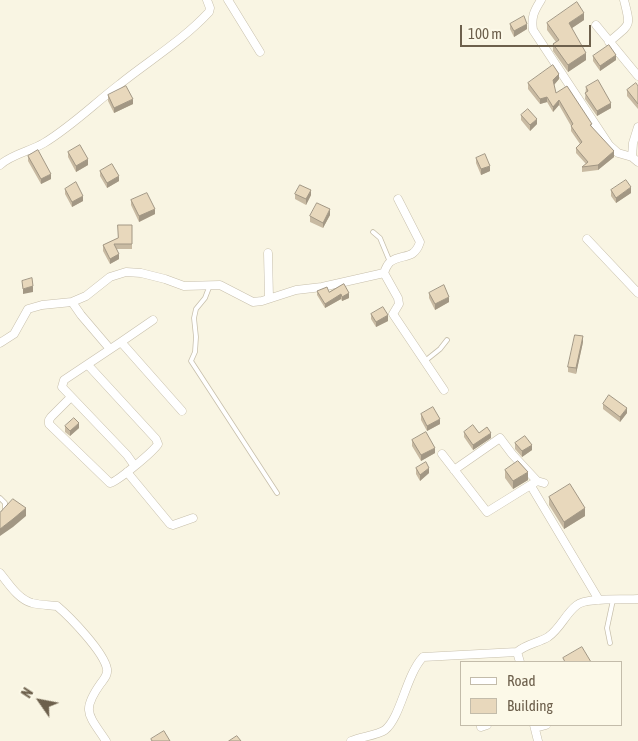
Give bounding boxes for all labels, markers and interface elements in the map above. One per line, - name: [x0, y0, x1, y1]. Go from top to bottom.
- scale bar: [463, 15, 594, 47]
- text: 100 m: [468, 25, 502, 42]
- legend: [460, 661, 623, 726]
- text: Road: [507, 672, 536, 689]
- north arrow: [15, 676, 65, 726]
- text: N: [18, 685, 36, 701]
- text: Building: [507, 697, 553, 714]

